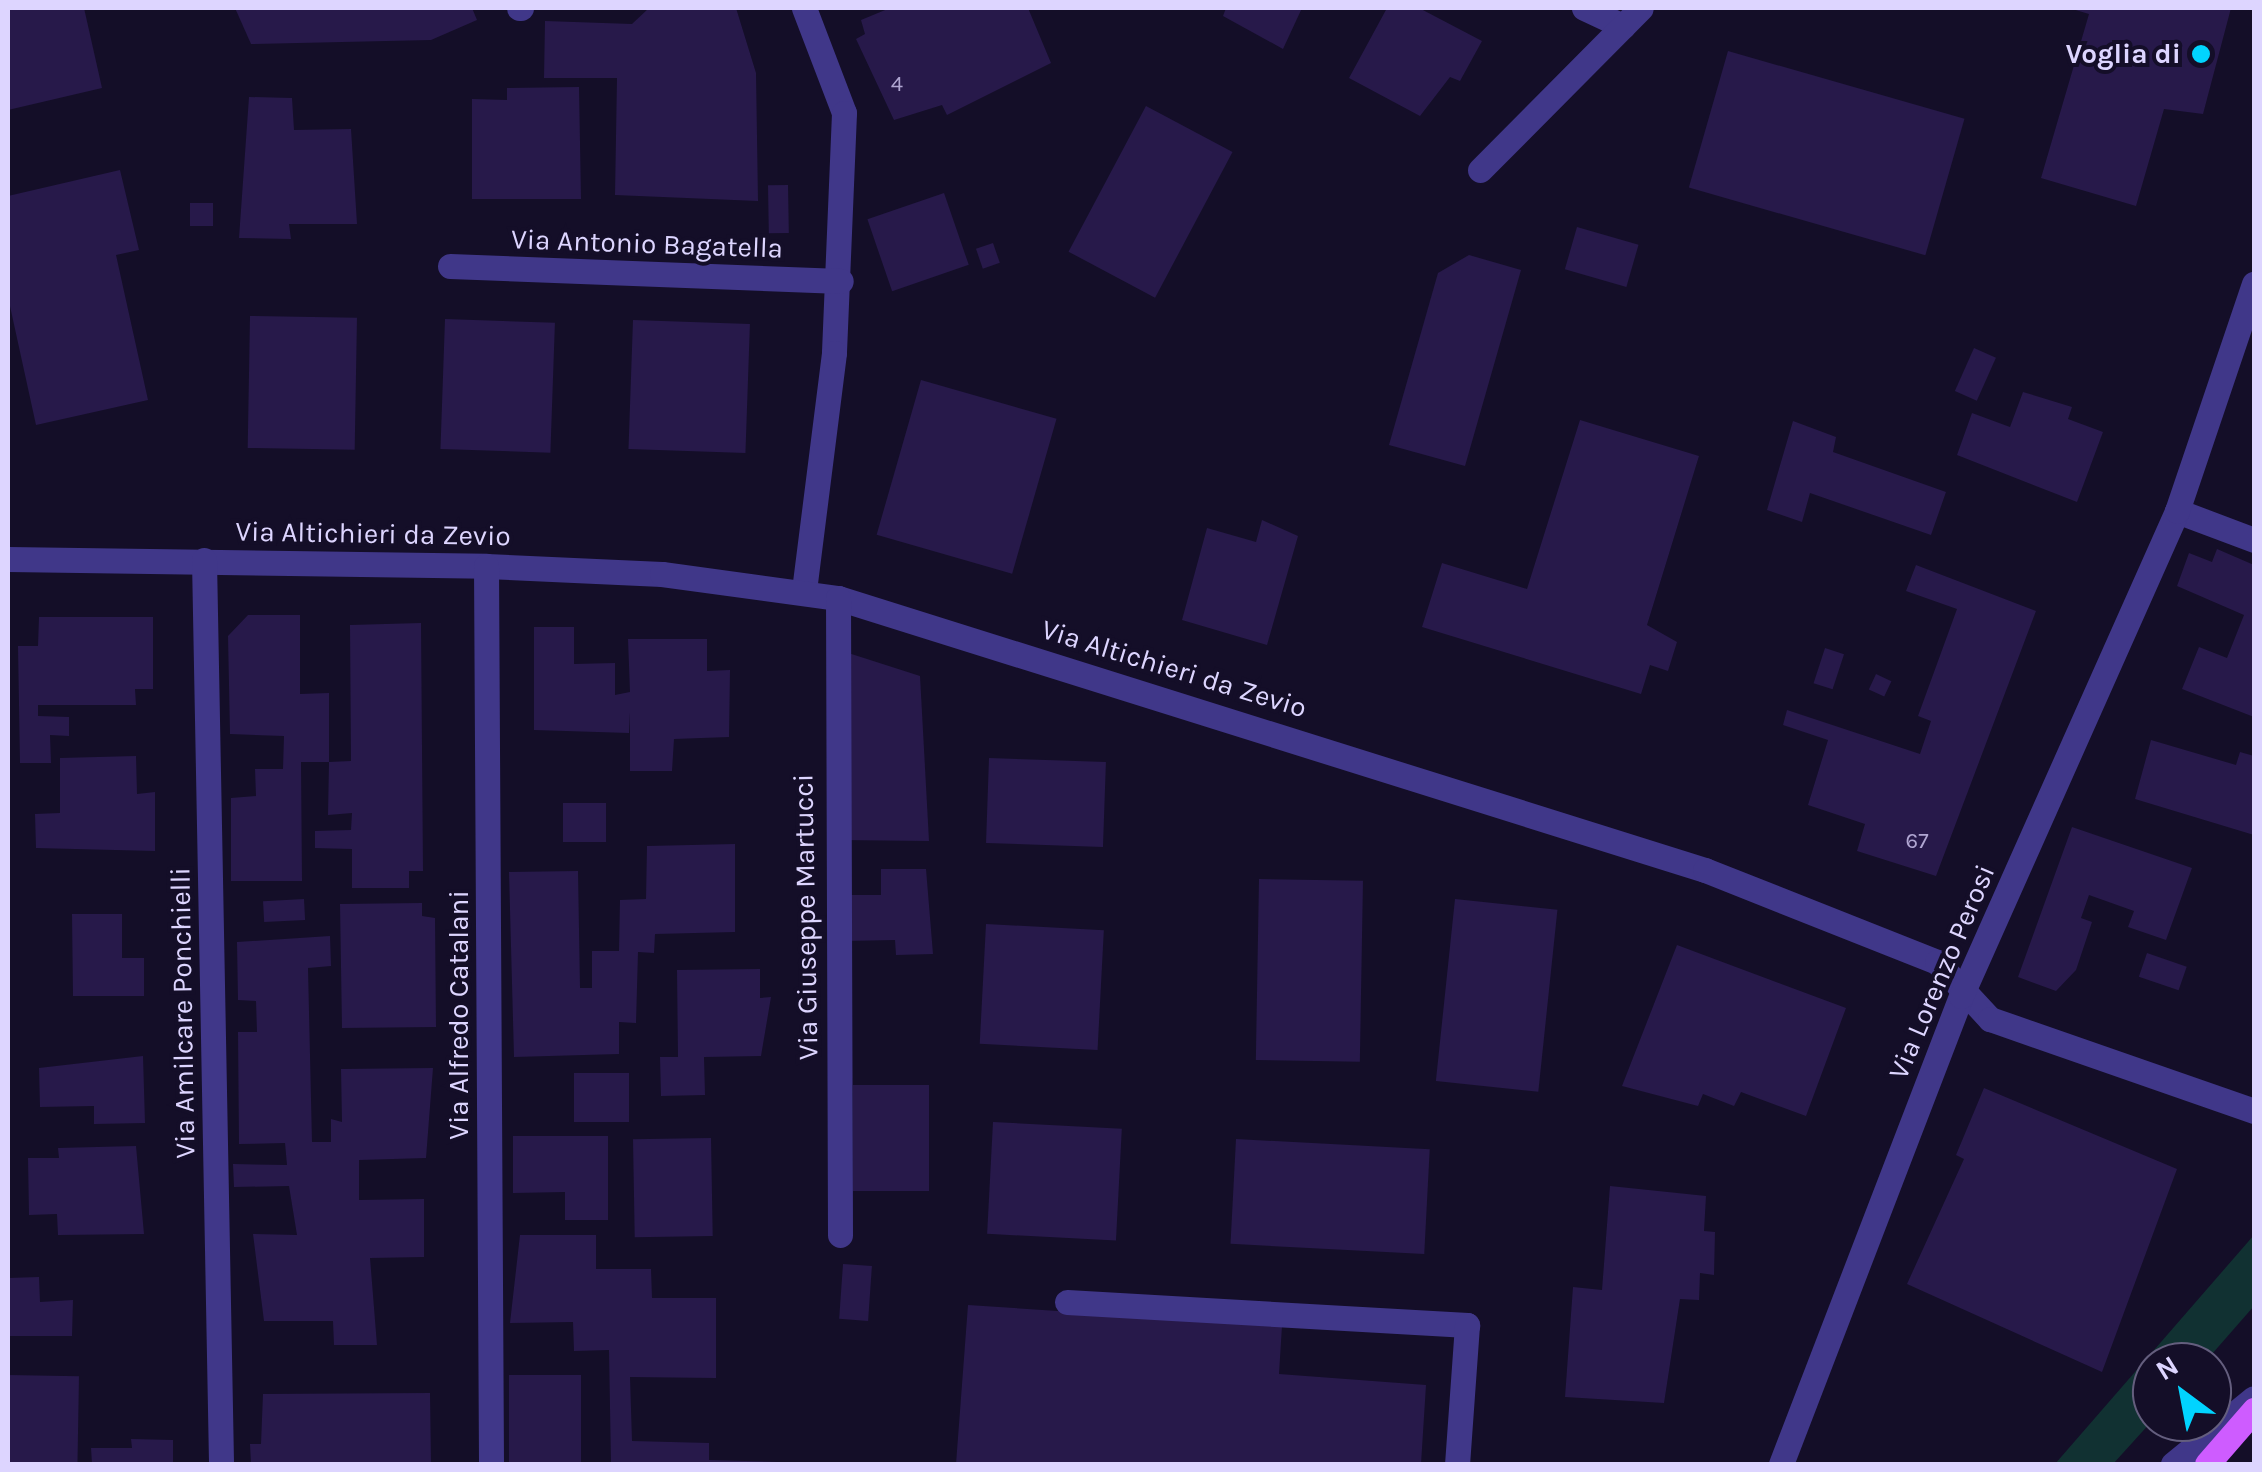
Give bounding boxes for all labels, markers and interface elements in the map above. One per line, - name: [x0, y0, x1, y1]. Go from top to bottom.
- place label: Voglia di: [2066, 37, 2181, 71]
- marker: Voglia di: [2190, 43, 2212, 65]
- house number: 4: [891, 72, 903, 98]
- street label: Via Antonio Bagatella: [510, 222, 784, 266]
- street label: Via Altichieri da Zevio: [235, 515, 511, 553]
- street label: Via Altichieri da Zevio: [1037, 613, 1311, 725]
- street label: Via Giuseppe Martucci: [787, 774, 825, 1060]
- house number: 67: [1906, 829, 1928, 855]
- street label: Via Lorenzo Perosi: [1882, 860, 2002, 1084]
- street label: Via Amilcare Ponchielli: [164, 867, 202, 1159]
- street label: Via Alfredo Catalani: [442, 890, 476, 1140]
- north arrow: [2132, 1342, 2232, 1442]
- text: N: [2150, 1349, 2184, 1387]

